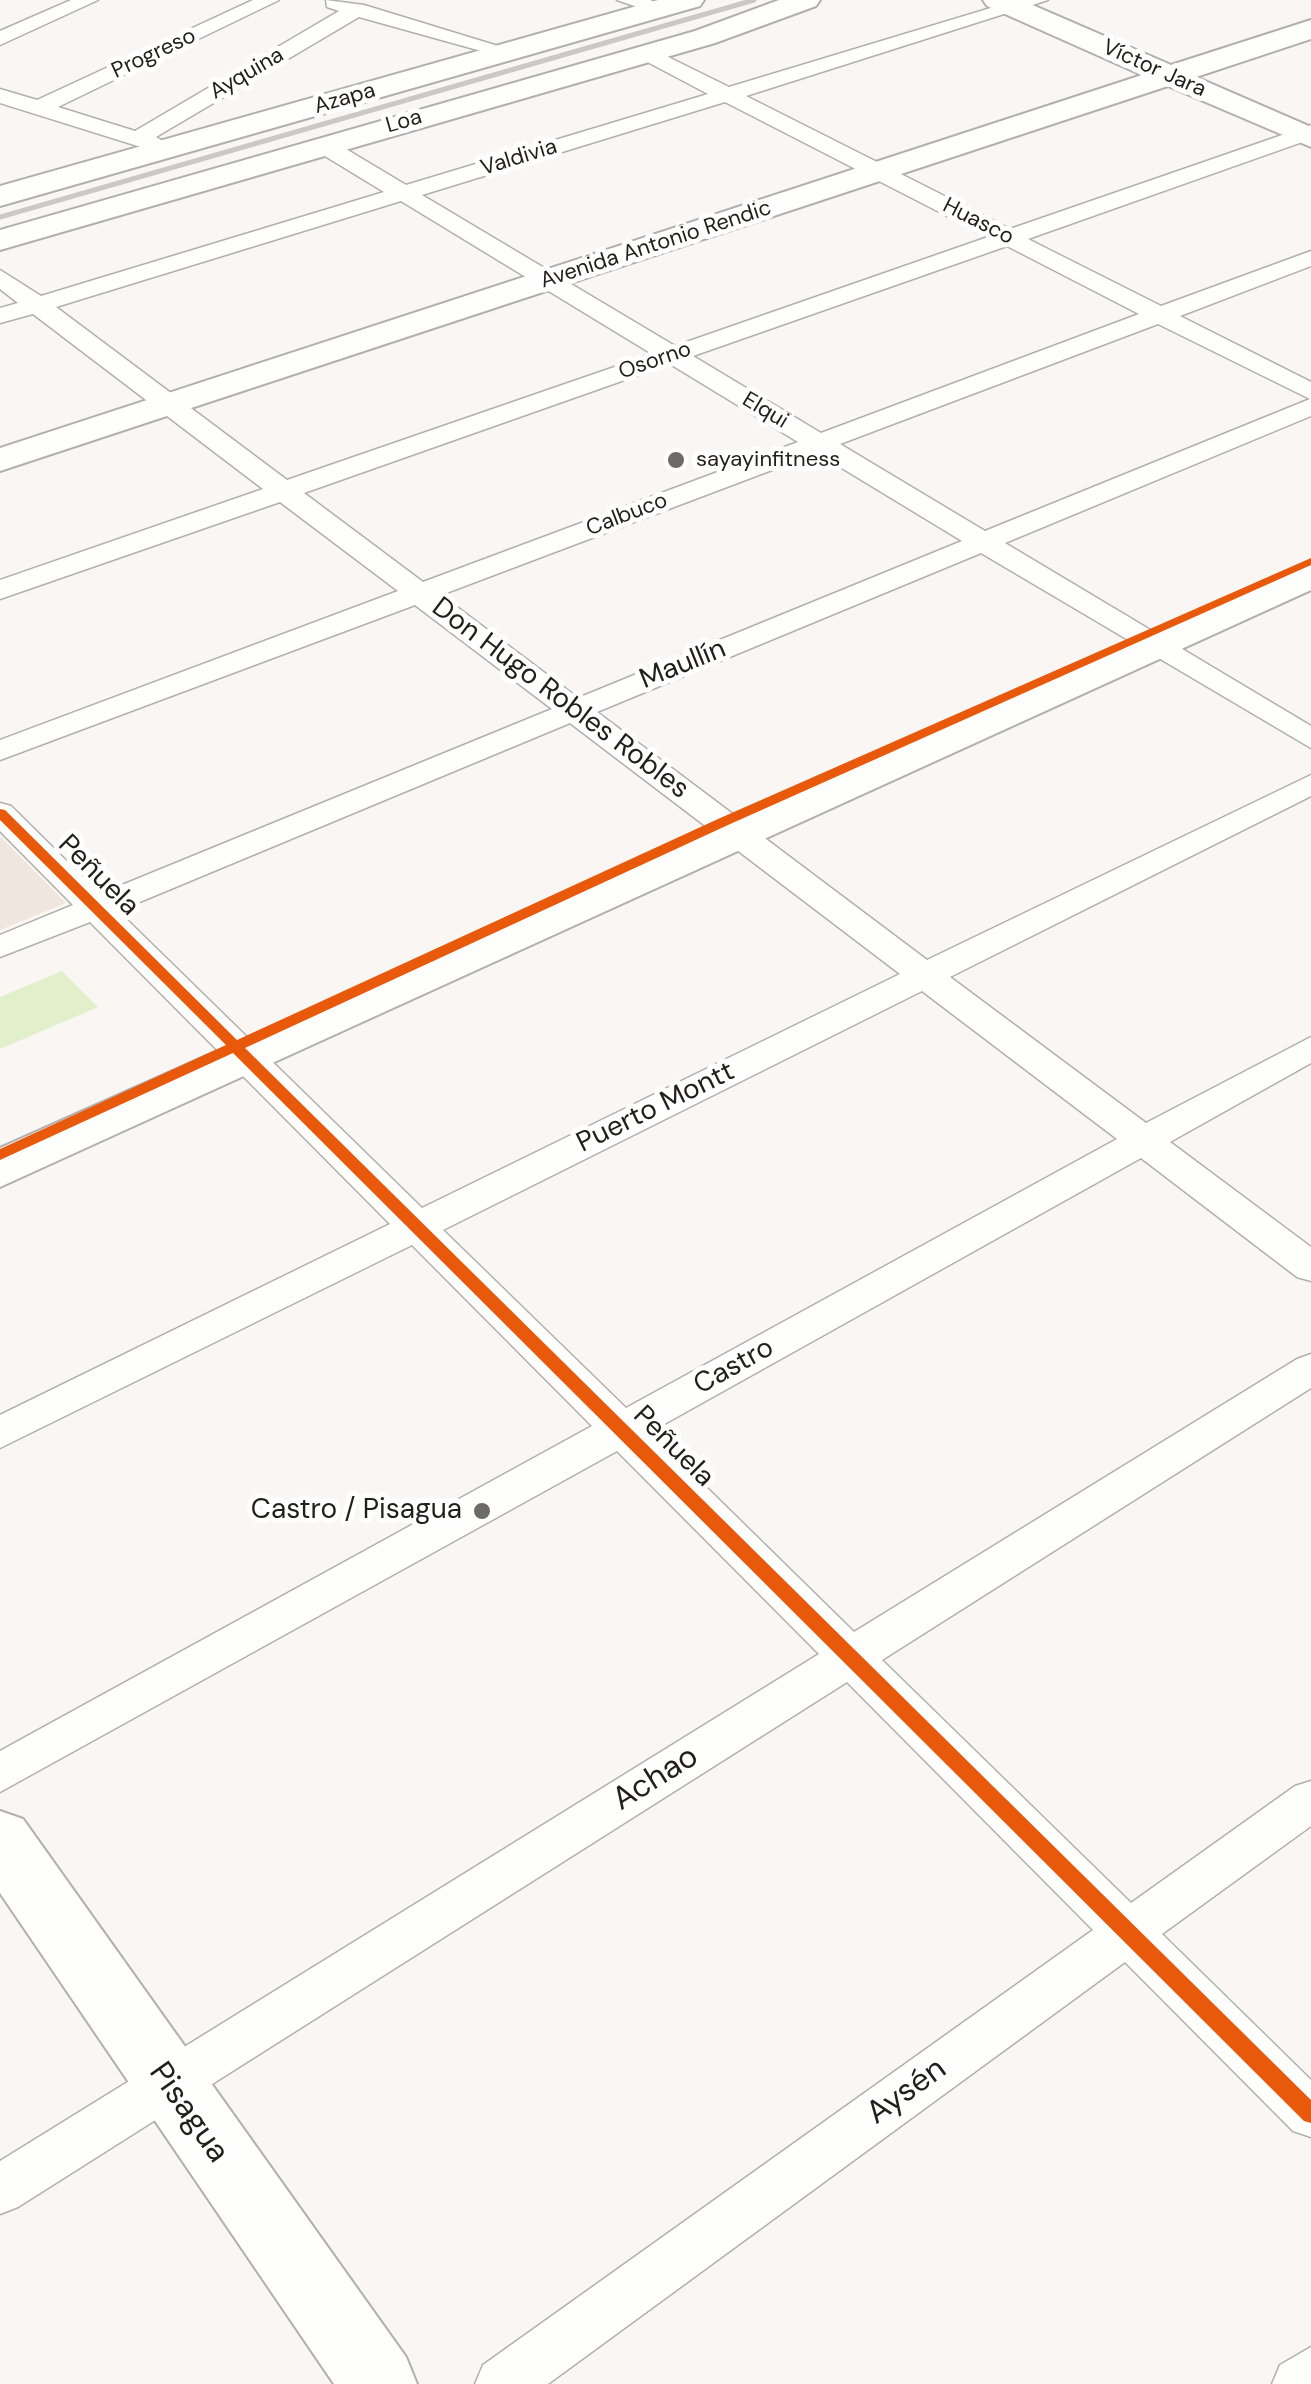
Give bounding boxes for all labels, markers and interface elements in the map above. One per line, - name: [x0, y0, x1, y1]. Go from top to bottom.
- street label: Progreso: [108, 23, 200, 85]
- street label: Víctor Jara: [1098, 34, 1210, 104]
- street label: Ayquina: [205, 42, 289, 106]
- street label: Azapa: [311, 78, 379, 120]
- street label: Loa: [383, 104, 425, 140]
- street label: Valdivia: [478, 134, 560, 182]
- street label: Huasco: [938, 193, 1018, 251]
- street label: Avenida Antonio Rendic: [537, 195, 775, 295]
- street label: Osorno: [615, 336, 695, 386]
- street label: Elqui: [737, 387, 793, 435]
- place label: sayayinfitness: [696, 447, 840, 473]
- marker: sayayinfitness: [665, 449, 687, 471]
- street label: Calbuco: [583, 488, 671, 542]
- street label: Don Hugo Robles Robles: [425, 591, 695, 807]
- street label: Maullín: [635, 633, 731, 697]
- street label: Peñuela: [50, 828, 146, 924]
- street label: Puerto Montt: [572, 1055, 740, 1161]
- street label: Castro: [688, 1331, 780, 1403]
- street label: Peñuela: [625, 1399, 721, 1495]
- place label: Castro / Pisagua: [251, 1494, 462, 1528]
- marker: Castro / Pisagua: [471, 1500, 493, 1522]
- street label: Achao: [606, 1738, 706, 1820]
- street label: Aysén: [860, 2050, 954, 2134]
- street label: Pisagua: [140, 2056, 236, 2170]

